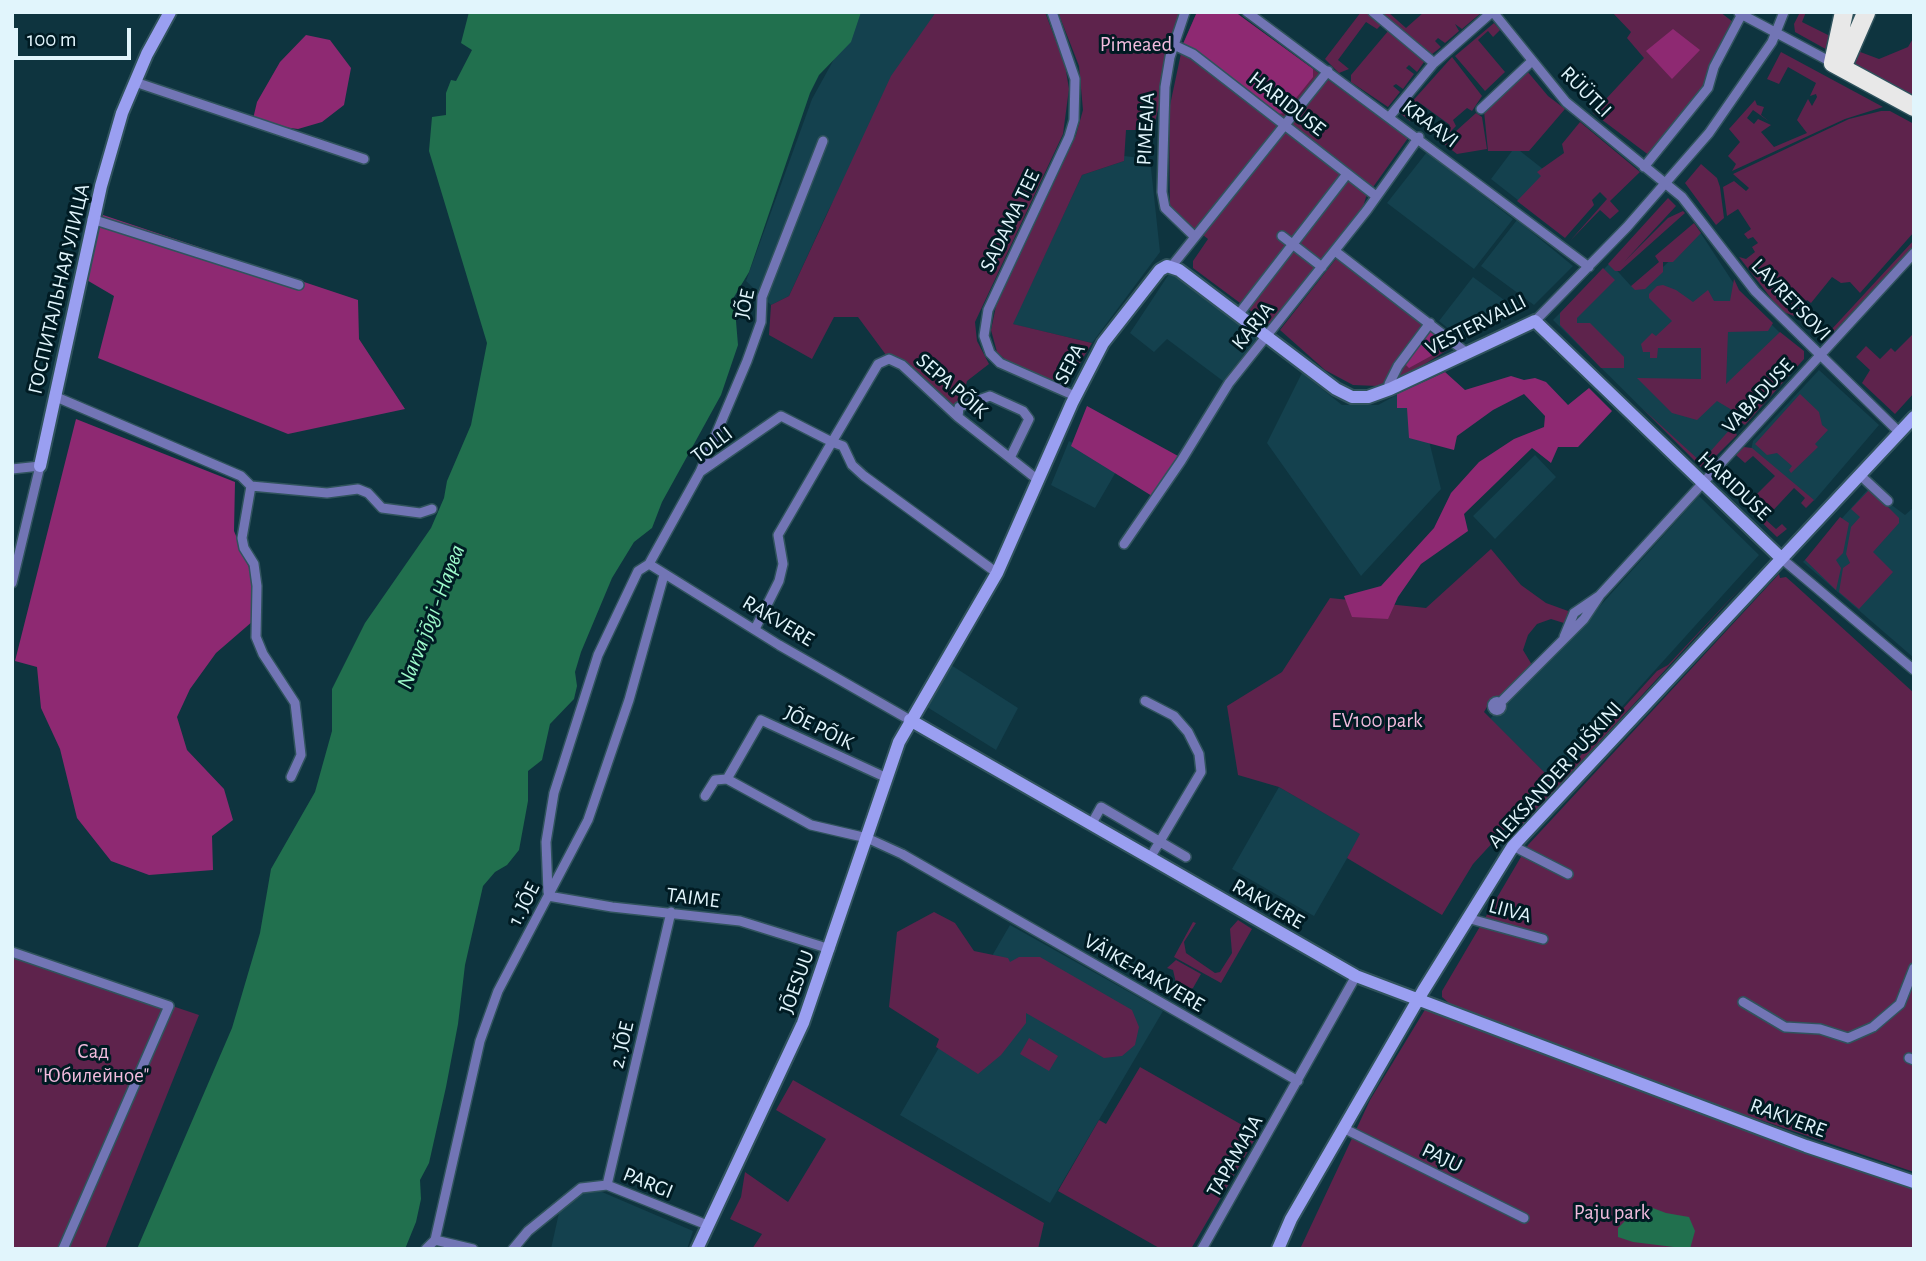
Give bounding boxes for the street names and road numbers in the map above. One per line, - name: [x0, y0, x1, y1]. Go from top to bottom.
- street label: RÜÜTLI: [1555, 61, 1617, 123]
- street label: HARIDUSE: [1244, 66, 1330, 142]
- street label: PIMEAIA: [1132, 92, 1160, 166]
- street label: KRAAVI: [1397, 95, 1463, 153]
- street label: SADAMA TEE: [975, 166, 1045, 276]
- street label: ГОСПИТАЛЬНАЯ УЛИЦА: [22, 181, 96, 397]
- street label: LAVRETSOVI: [1746, 254, 1836, 346]
- street label: JÕE: [730, 287, 760, 321]
- street label: VESTERVALLI: [1421, 289, 1531, 361]
- street label: KARJA: [1226, 297, 1280, 355]
- street label: SEPA: [1049, 340, 1091, 388]
- street label: SEPA PÕIK: [911, 348, 993, 424]
- street label: VABADUSE: [1717, 353, 1799, 439]
- street label: TOLLI: [686, 421, 738, 469]
- street label: HARIDUSE: [1692, 446, 1776, 526]
- street label: RAKVERE: [738, 590, 818, 652]
- street label: ALEKSANDER PUŠKINI: [1482, 696, 1628, 854]
- street label: JÕE PÕIK: [780, 700, 858, 756]
- street label: RAKVERE: [1227, 873, 1309, 935]
- street label: 1. JÕE: [503, 878, 545, 930]
- street label: TAIME: [665, 882, 721, 914]
- street label: LIIVA: [1486, 893, 1534, 929]
- street label: VÄIKE-RAKVERE: [1079, 928, 1209, 1018]
- street label: JÕESUU: [774, 947, 820, 1017]
- street label: 2. JÕE: [604, 1019, 640, 1071]
- street label: RAKVERE: [1747, 1093, 1829, 1143]
- street label: TAPAMAJA: [1201, 1110, 1269, 1202]
- street label: PAJU: [1418, 1138, 1466, 1178]
- street label: PARGI: [619, 1162, 677, 1204]

